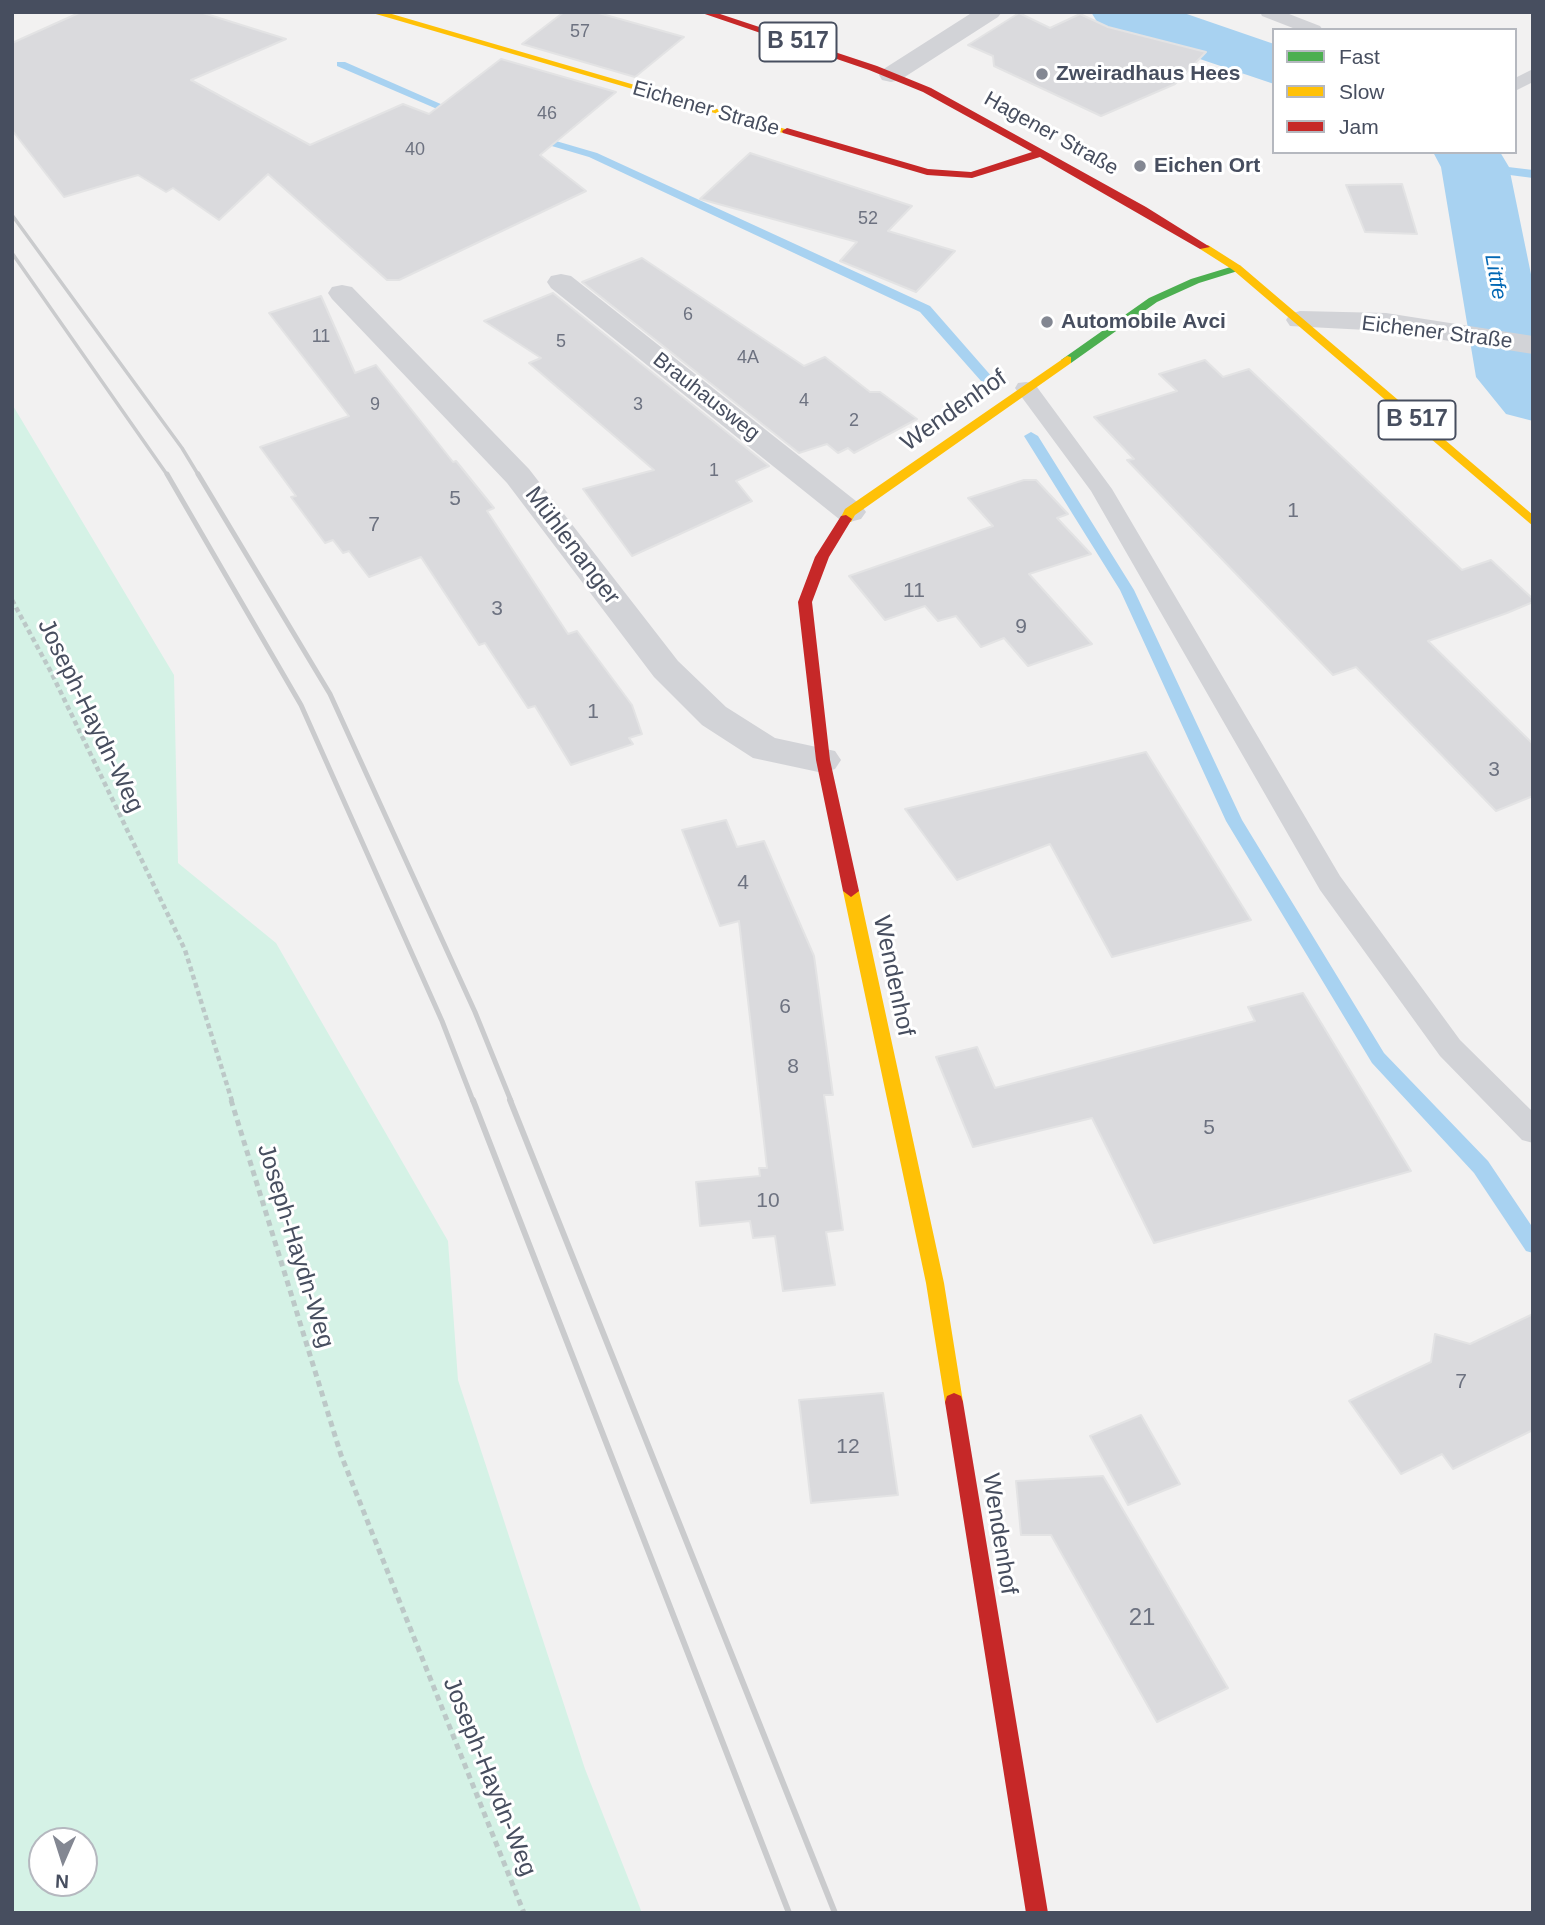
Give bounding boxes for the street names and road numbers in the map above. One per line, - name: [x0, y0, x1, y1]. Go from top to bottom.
- road number: B 517: [760, 22, 836, 61]
- street label: Eichener Straße: [630, 76, 782, 142]
- street label: Hagener Straße: [980, 87, 1122, 181]
- street label: Eichener Straße: [1360, 311, 1514, 355]
- street label: Brauhausweg: [648, 348, 764, 446]
- street label: Wendenhof: [896, 364, 1012, 458]
- road number: B 517: [1378, 400, 1456, 440]
- street label: Mühlenanger: [518, 481, 626, 611]
- street label: Joseph-Haydn-Weg: [31, 615, 149, 817]
- street label: Wendenhof: [866, 913, 920, 1039]
- street label: Joseph-Haydn-Weg: [250, 1141, 340, 1351]
- street label: Wendenhof: [975, 1471, 1023, 1597]
- street label: Joseph-Haydn-Weg: [436, 1673, 542, 1881]

